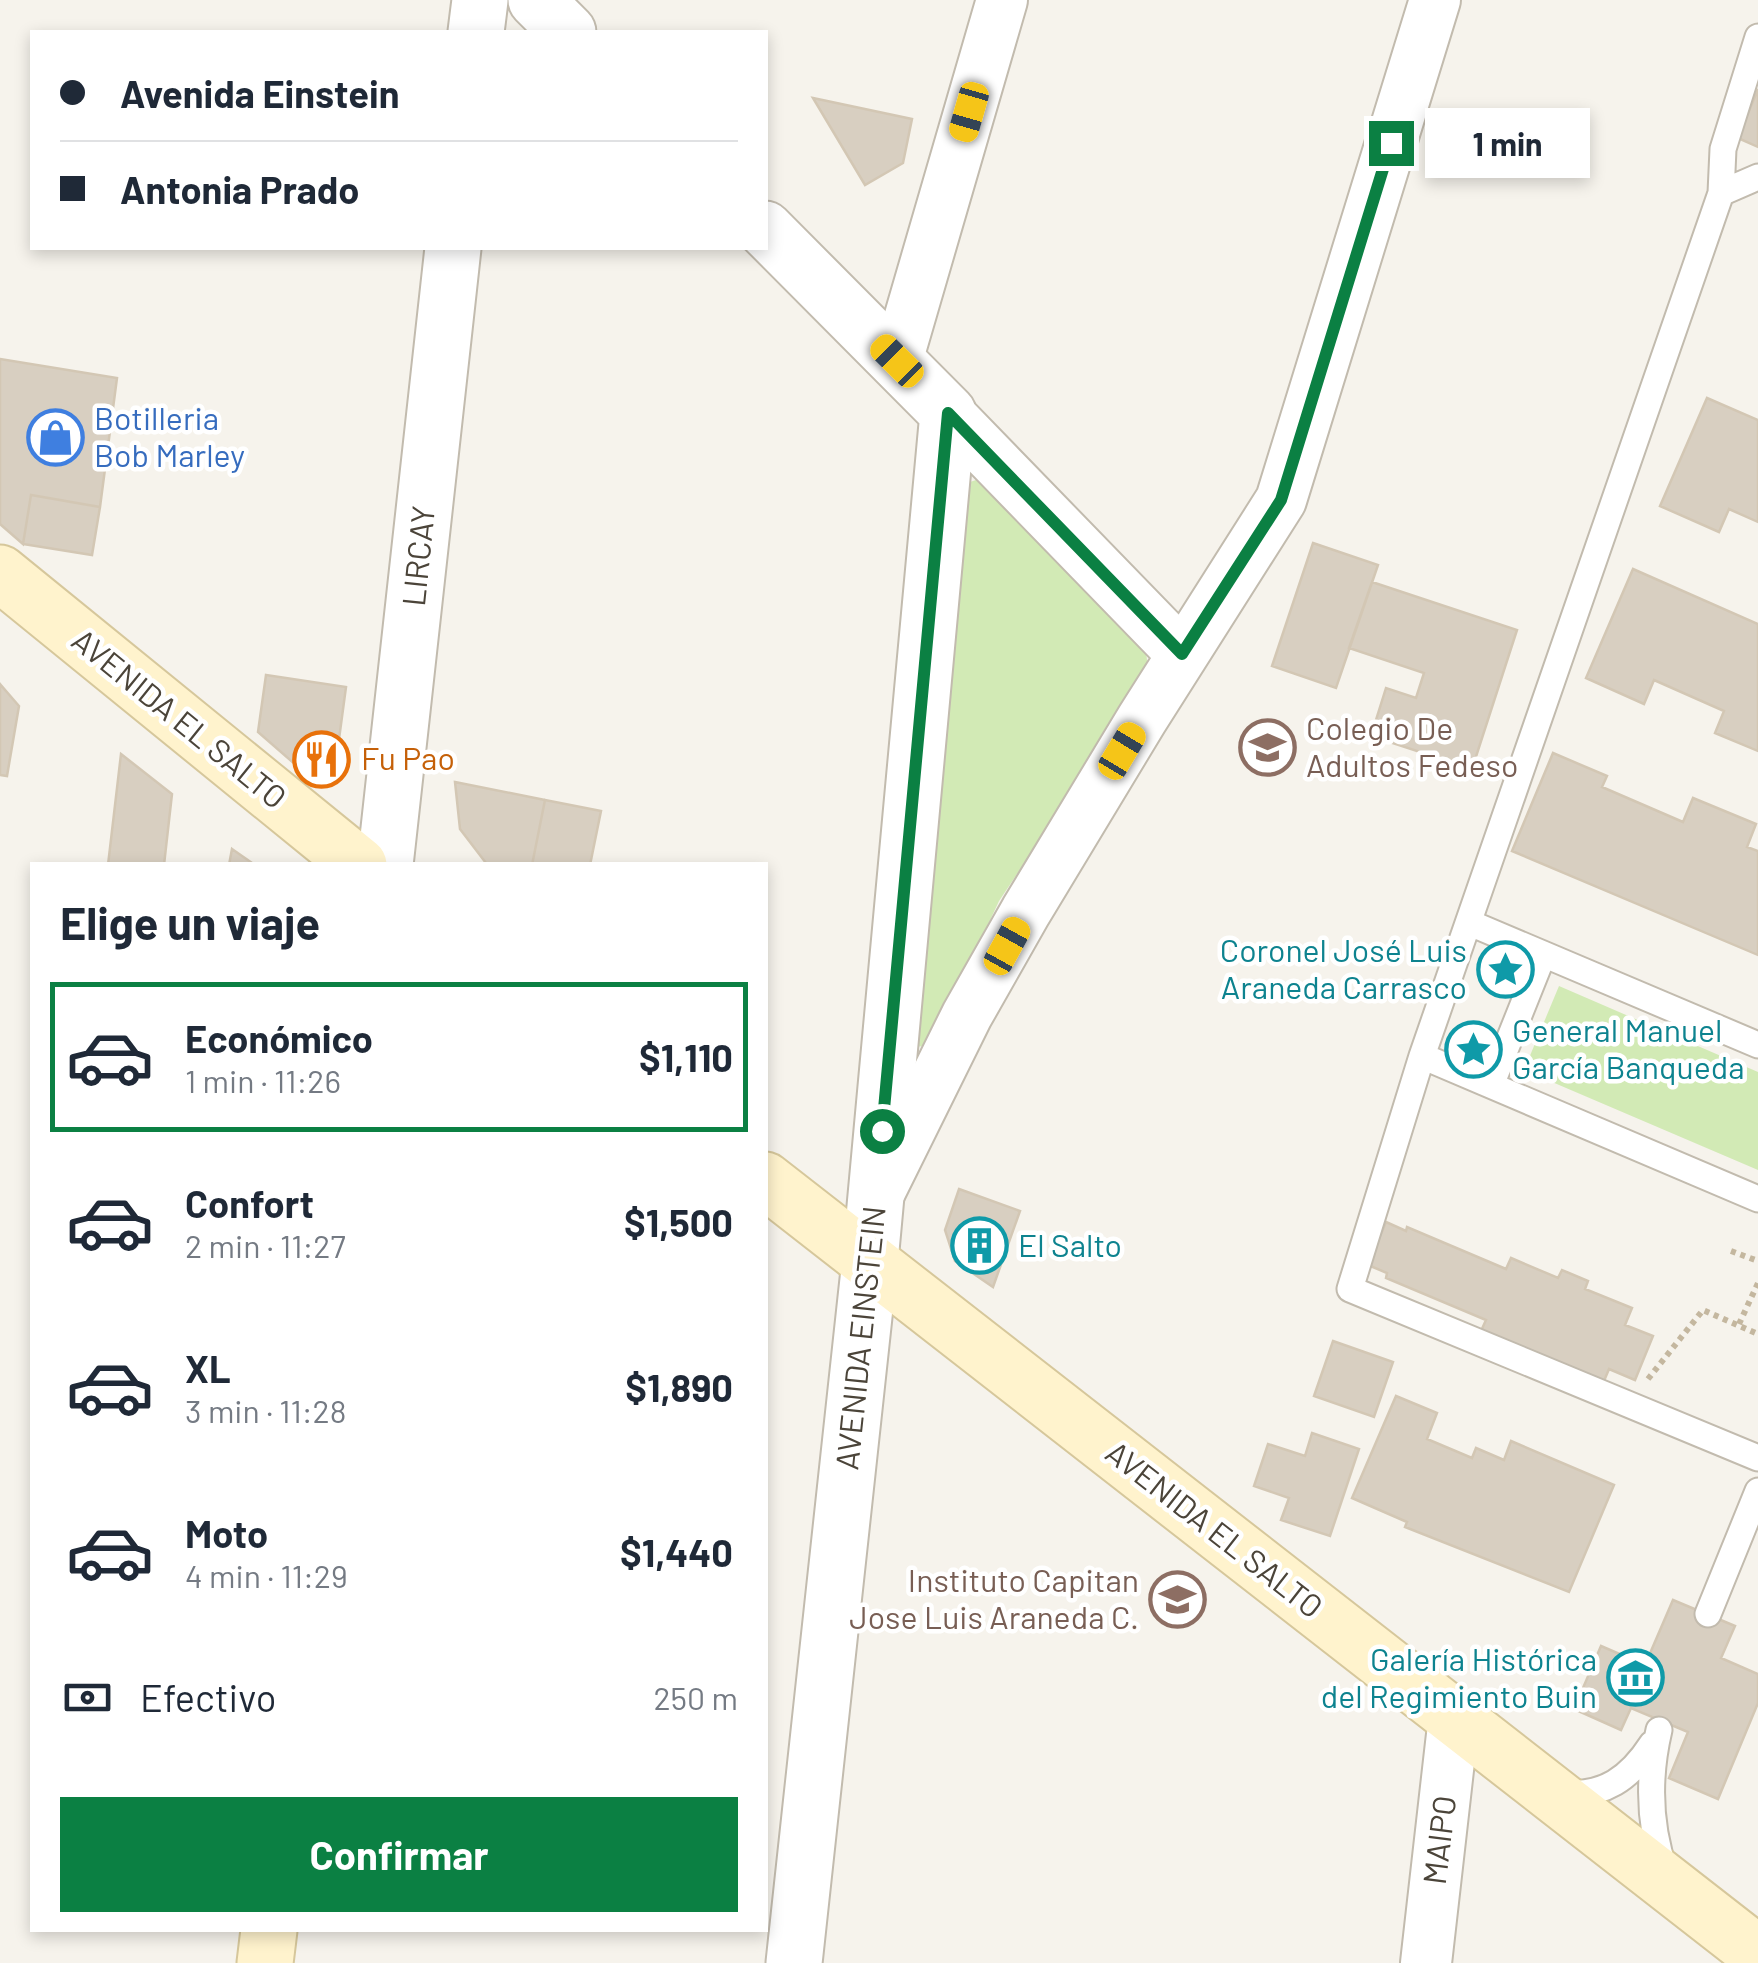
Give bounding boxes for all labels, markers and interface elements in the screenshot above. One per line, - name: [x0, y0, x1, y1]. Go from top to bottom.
- text: Avenida Einstein: [120, 70, 400, 116]
- car: [946, 79, 992, 145]
- callout: 1 min: [1426, 108, 1591, 178]
- route end: [1369, 121, 1414, 166]
- text: 1 min: [1472, 124, 1543, 162]
- text: Antonia Prado: [120, 166, 360, 212]
- car: [865, 329, 929, 393]
- place label: Botilleria Bob Marley: [94, 398, 245, 473]
- shop icon: Botilleria Bob Marley: [25, 407, 85, 467]
- street label: LIRCAY: [393, 504, 441, 608]
- street label: AVENIDA EL SALTO: [66, 620, 295, 815]
- place label: Colegio De Adultos Fedeso: [1306, 708, 1518, 783]
- school or university icon: Colegio De Adultos Fedeso: [1237, 717, 1297, 777]
- car: [1094, 718, 1150, 784]
- restaurant icon: Fu Pao: [292, 729, 352, 789]
- place label: Fu Pao: [361, 738, 455, 776]
- text: Elige un viaje: [60, 895, 320, 949]
- car: [979, 912, 1035, 980]
- place label: Coronel José Luis Araneda Carrasco: [1220, 930, 1467, 1005]
- place icon: Coronel José Luis Araneda Carrasco: [1476, 939, 1536, 999]
- place label: General Manuel García Banqueda: [1512, 1010, 1745, 1085]
- icon: car: [65, 1012, 155, 1102]
- text: Económico: [185, 1015, 373, 1061]
- place icon: General Manuel García Banqueda: [1443, 1019, 1503, 1079]
- text: $1,110: [639, 1034, 733, 1080]
- text: 1 min · 11:26: [185, 1061, 341, 1099]
- route start: [860, 1109, 905, 1154]
- icon: car: [65, 1177, 155, 1267]
- text: Confort: [185, 1180, 314, 1226]
- text: $1,500: [624, 1199, 733, 1245]
- street label: AVENIDA EINSTEIN: [826, 1204, 892, 1472]
- building icon: El Salto: [949, 1216, 1009, 1276]
- place label: El Salto: [1018, 1225, 1122, 1263]
- text: 2 min · 11:27: [185, 1226, 346, 1264]
- icon: car: [65, 1342, 155, 1432]
- text: XL: [185, 1345, 231, 1391]
- text: $1,890: [625, 1364, 733, 1410]
- text: 3 min · 11:28: [185, 1391, 346, 1429]
- street label: AVENIDA EL SALTO: [1099, 1432, 1331, 1625]
- icon: car: [65, 1507, 155, 1597]
- text: Moto: [185, 1510, 268, 1556]
- text: $1,440: [620, 1529, 733, 1575]
- text: 4 min · 11:29: [185, 1556, 348, 1594]
- place label: Instituto Capitan Jose Luis Araneda C.: [849, 1560, 1139, 1635]
- school or university icon: Instituto Capitan Jose Luis Araneda C.: [1148, 1569, 1208, 1629]
- place label: Galería Histórica del Regimiento Buin: [1321, 1639, 1597, 1714]
- museum icon: Galería Histórica del Regimiento Buin: [1606, 1648, 1666, 1708]
- icon: cash: [60, 1670, 115, 1725]
- text: Efectivo: [140, 1674, 276, 1720]
- text: 250 m: [653, 1678, 738, 1716]
- street label: MAIPO: [1414, 1793, 1462, 1886]
- button: Confirmar: [60, 1797, 738, 1912]

